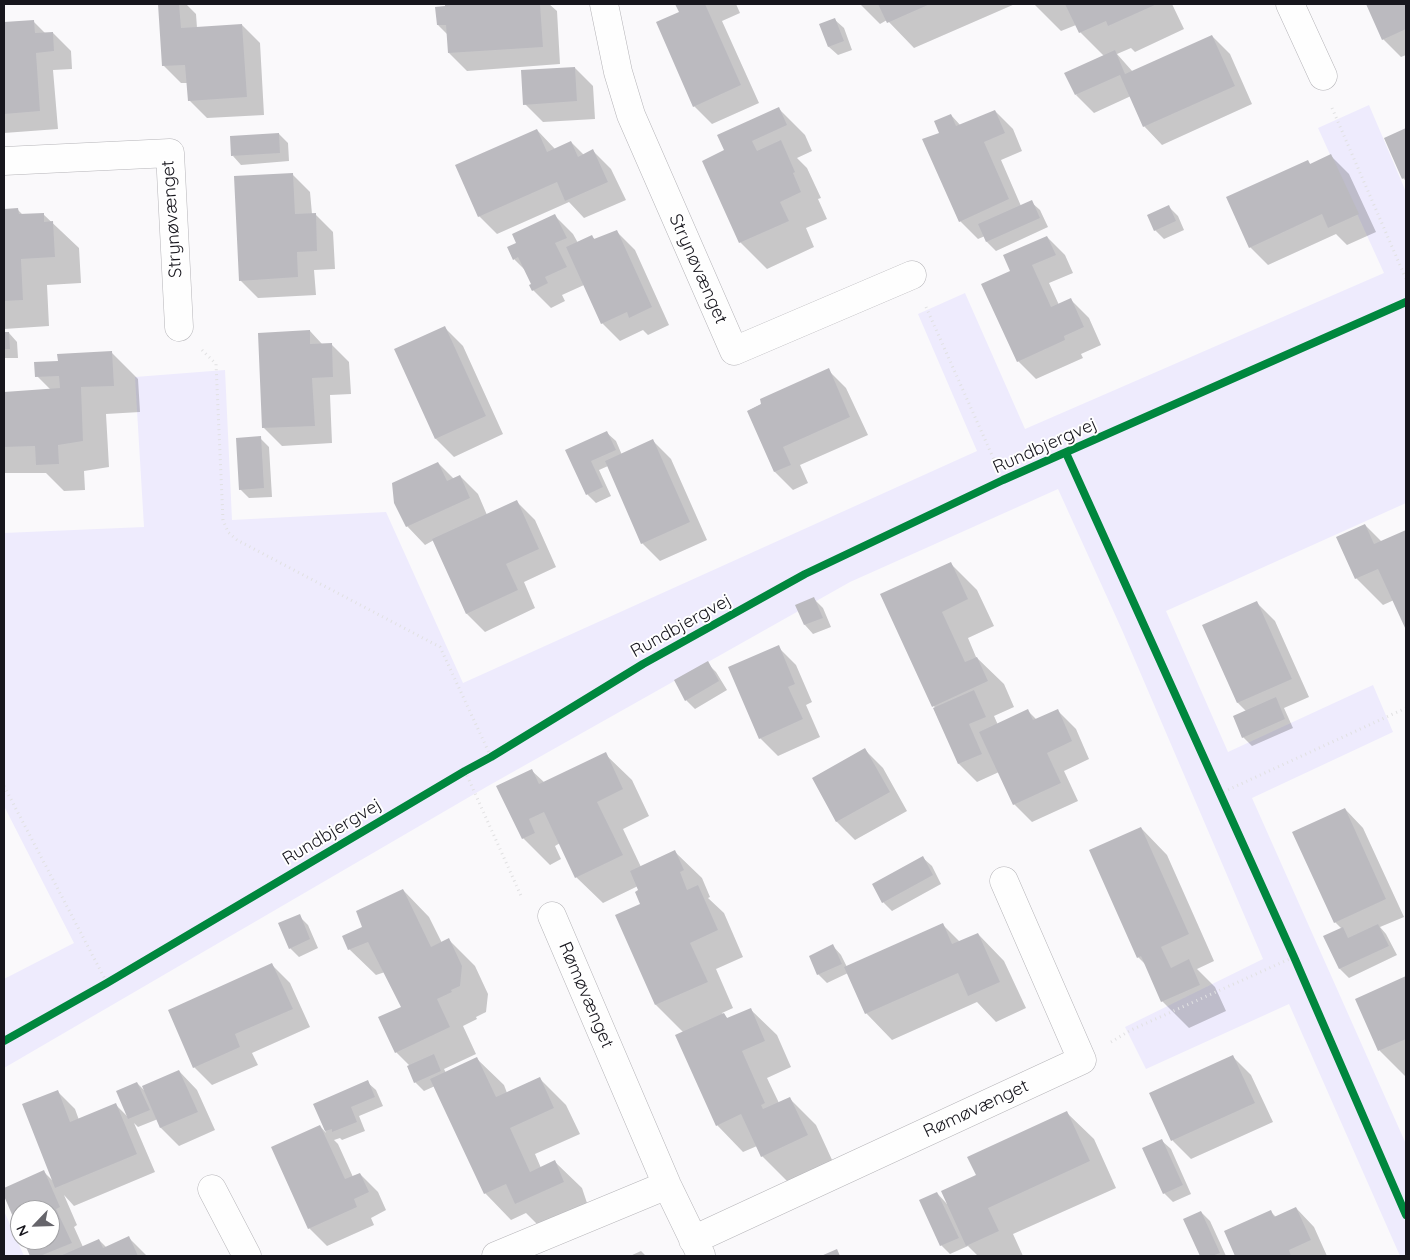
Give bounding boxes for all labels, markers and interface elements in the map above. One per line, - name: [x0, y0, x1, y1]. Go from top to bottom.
- street label: Strynøvænget: [157, 159, 187, 279]
- street label: Strynøvænget: [664, 211, 732, 327]
- street label: Rundbjergvej: [990, 413, 1100, 479]
- street label: Rundbjergvej: [627, 589, 735, 663]
- street label: Rundbjergvej: [279, 794, 385, 870]
- street label: Rømøvænget: [554, 939, 618, 1051]
- street label: Rømøvænget: [920, 1075, 1032, 1143]
- north arrow: [10, 1200, 60, 1250]
- text: N: [12, 1222, 33, 1239]

